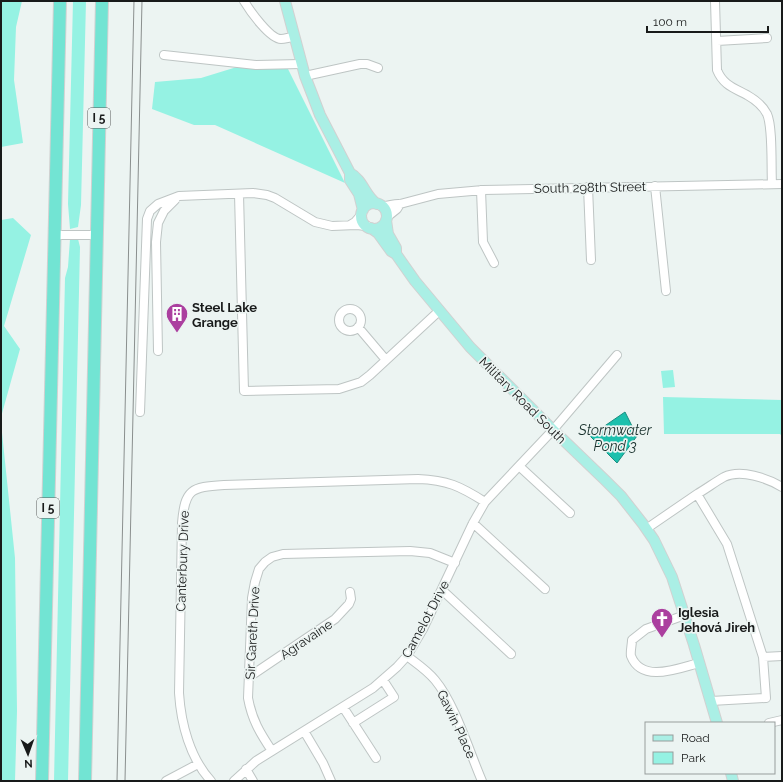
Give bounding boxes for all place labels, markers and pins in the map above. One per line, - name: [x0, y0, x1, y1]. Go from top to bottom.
- place label: Steel Lake Grange: [192, 300, 257, 330]
- building icon: Steel Lake Grange: [164, 301, 190, 334]
- place label: Iglesia Jehová Jireh: [678, 605, 755, 635]
- church icon: Iglesia Jehová Jireh: [649, 606, 675, 639]

